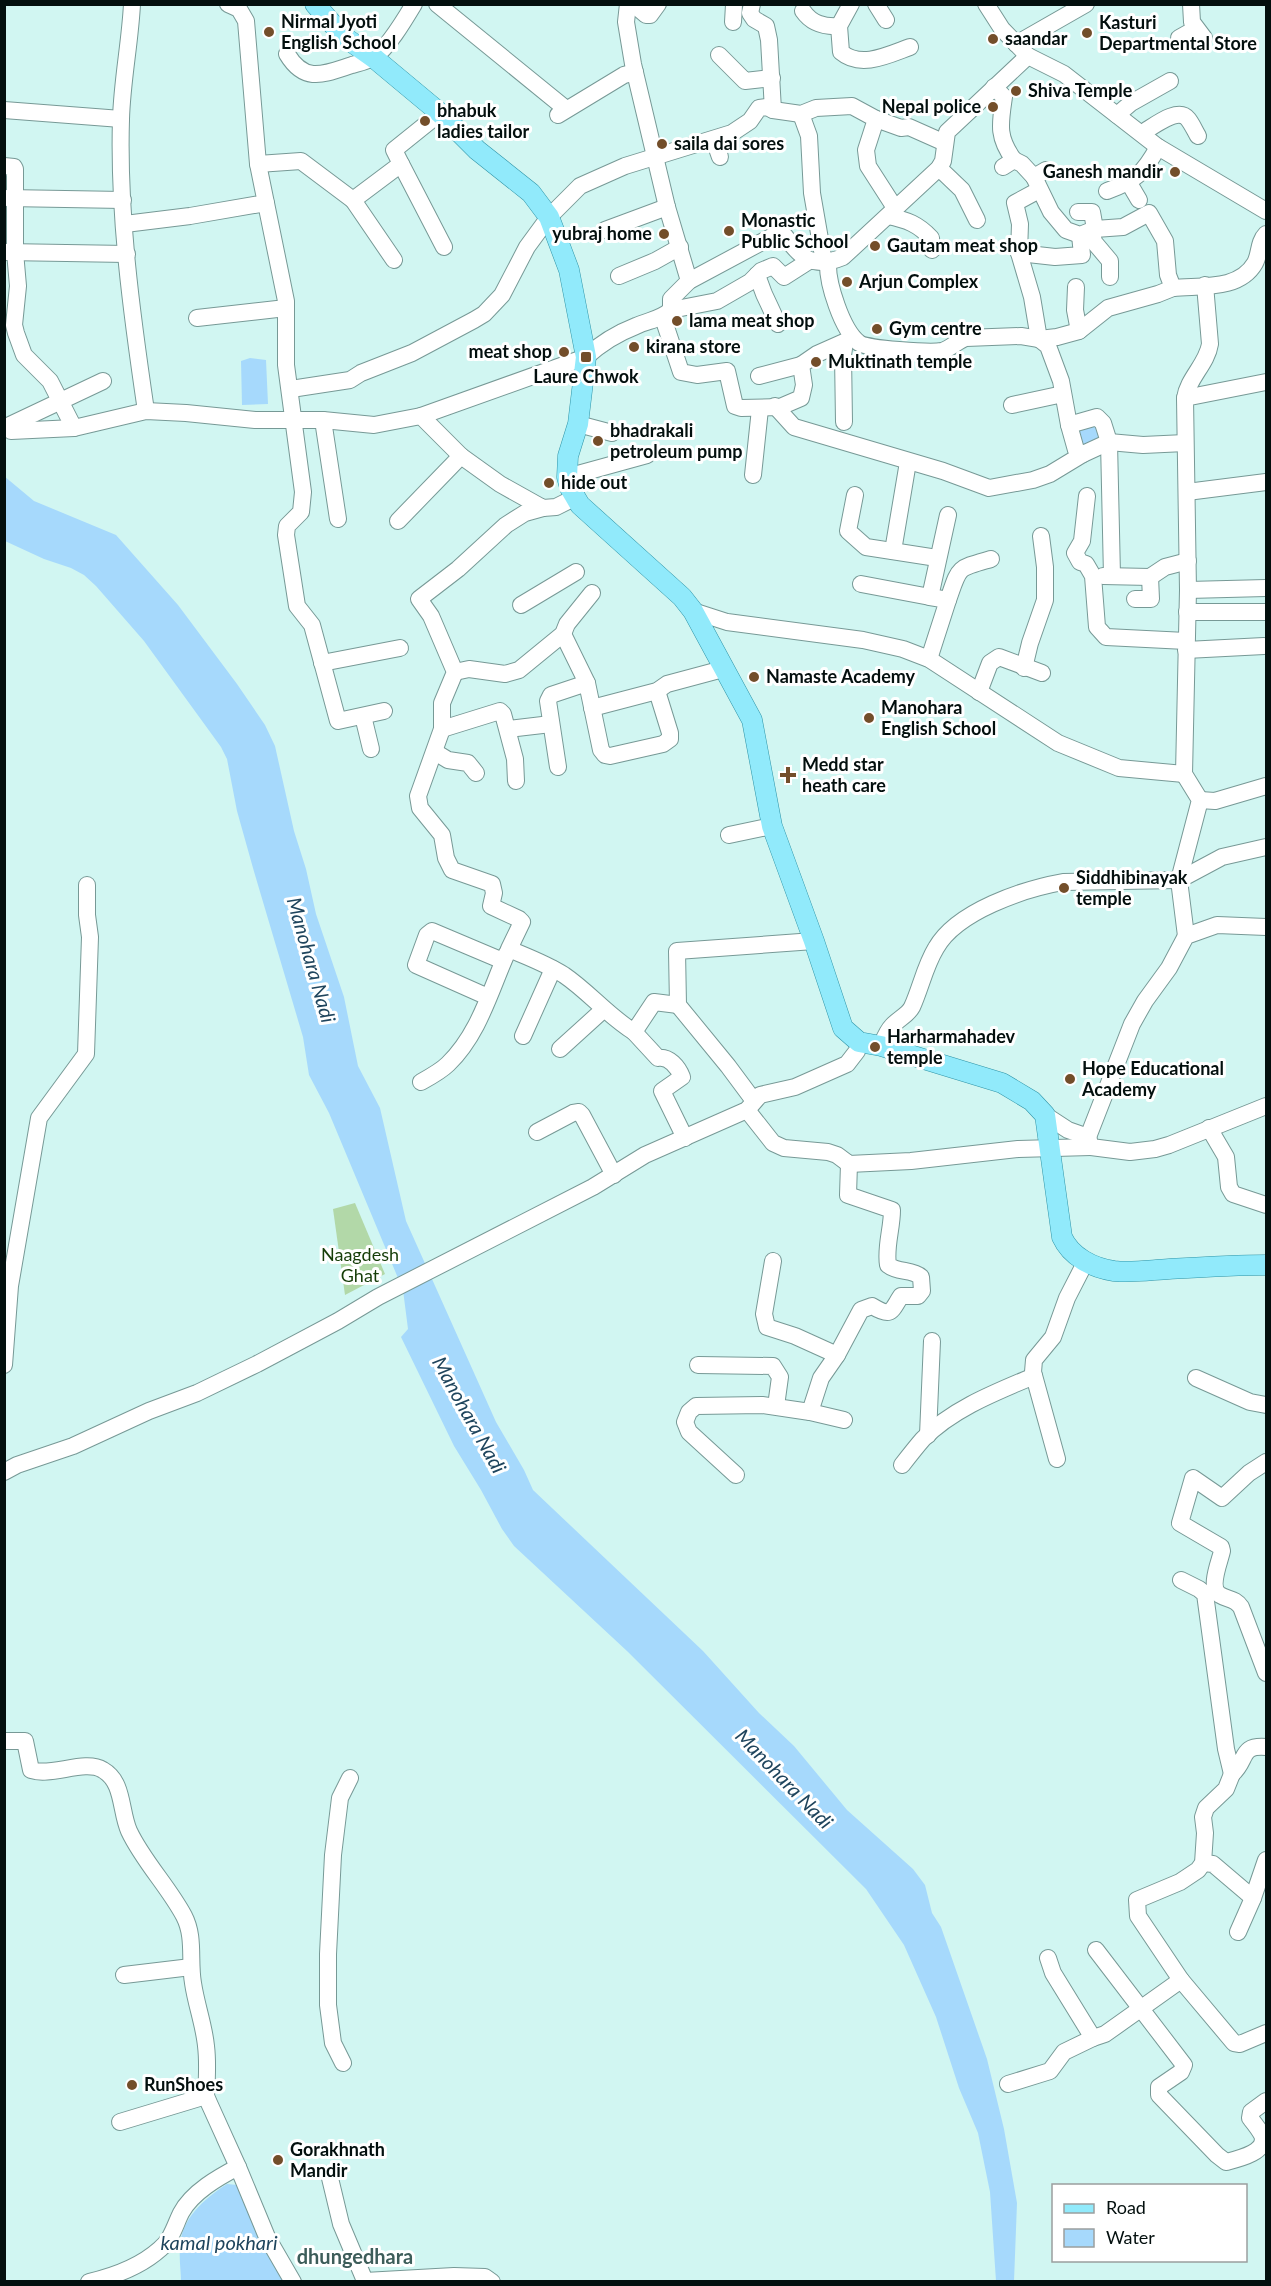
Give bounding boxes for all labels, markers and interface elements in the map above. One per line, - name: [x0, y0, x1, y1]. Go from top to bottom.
- place label: Nirmal Jyoti English School: [281, 10, 396, 53]
- place label: Kasturi Departmental Store: [1099, 11, 1257, 54]
- marker: Nirmal Jyoti English School: [262, 25, 276, 39]
- marker: Kasturi Departmental Store: [1080, 26, 1094, 40]
- place label: saandar: [1005, 27, 1068, 49]
- marker: saandar: [986, 32, 1000, 46]
- place label: Shiva Temple: [1028, 79, 1133, 101]
- marker: Shiva Temple: [1009, 84, 1023, 98]
- place label: Nepal police: [882, 95, 981, 117]
- place label: bhabuk ladies tailor: [437, 99, 530, 142]
- marker: Nepal police: [986, 100, 1000, 114]
- marker: bhabuk ladies tailor: [418, 114, 432, 128]
- place label: saila dai sores: [674, 132, 784, 154]
- marker: saila dai sores: [655, 137, 669, 151]
- place label: Ganesh mandir: [1043, 160, 1163, 182]
- marker: Ganesh mandir: [1168, 165, 1182, 179]
- place label: Monastic Public School: [741, 209, 848, 252]
- place label: yubraj home: [552, 222, 652, 244]
- marker: Monastic Public School: [722, 224, 736, 238]
- marker: yubraj home: [657, 227, 671, 241]
- place label: Gautam meat shop: [887, 234, 1038, 256]
- marker: Gautam meat shop: [868, 239, 882, 253]
- place label: Arjun Complex: [858, 270, 979, 292]
- marker: Arjun Complex: [840, 275, 854, 289]
- place label: lama meat shop: [689, 309, 815, 331]
- marker: lama meat shop: [670, 314, 684, 328]
- place label: Gym centre: [889, 317, 982, 339]
- marker: Gym centre: [870, 322, 884, 336]
- place label: kirana store: [646, 335, 741, 357]
- place label: meat shop: [469, 340, 552, 362]
- marker: kirana store: [627, 340, 641, 354]
- marker: meat shop: [557, 345, 571, 359]
- marker: Laure Chwok: [579, 350, 593, 364]
- place label: Muktinath temple: [828, 350, 973, 372]
- marker: Muktinath temple: [809, 355, 823, 369]
- place label: Laure Chwok: [533, 365, 639, 387]
- place label: bhadrakali petroleum pump: [610, 419, 743, 462]
- marker: bhadrakali petroleum pump: [591, 434, 605, 448]
- place label: hide out: [561, 471, 627, 493]
- marker: hide out: [542, 476, 556, 490]
- place label: Namaste Academy: [766, 665, 916, 687]
- marker: Namaste Academy: [747, 670, 761, 684]
- place label: Manohara English School: [881, 696, 996, 739]
- marker: Manohara English School: [862, 711, 876, 725]
- place label: Medd star heath care: [802, 753, 886, 796]
- marker: Medd star heath care: [779, 766, 797, 784]
- place label: Siddhibinayak temple: [1076, 866, 1188, 909]
- marker: Siddhibinayak temple: [1057, 881, 1071, 895]
- water label: Manohara Nadi: [283, 894, 341, 1026]
- place label: Harharmahadev temple: [887, 1025, 1016, 1068]
- marker: Harharmahadev temple: [868, 1040, 882, 1054]
- place label: Hope Educational Academy: [1081, 1057, 1224, 1100]
- marker: Hope Educational Academy: [1063, 1072, 1077, 1086]
- park label: Naagdesh Ghat: [321, 1243, 399, 1286]
- water label: Manohara Nadi: [428, 1352, 512, 1477]
- water label: Manohara Nadi: [731, 1723, 839, 1833]
- place label: RunShoes: [144, 2073, 223, 2095]
- marker: RunShoes: [125, 2078, 139, 2092]
- place label: Gorakhnath Mandir: [290, 2138, 385, 2181]
- marker: Gorakhnath Mandir: [271, 2153, 285, 2167]
- legend: [1052, 2184, 1247, 2262]
- text: Road: [1106, 2196, 1146, 2218]
- text: Water: [1106, 2226, 1155, 2248]
- water label: kamal pokhari: [160, 2230, 278, 2254]
- district label: dhungedhara: [297, 2244, 413, 2268]

